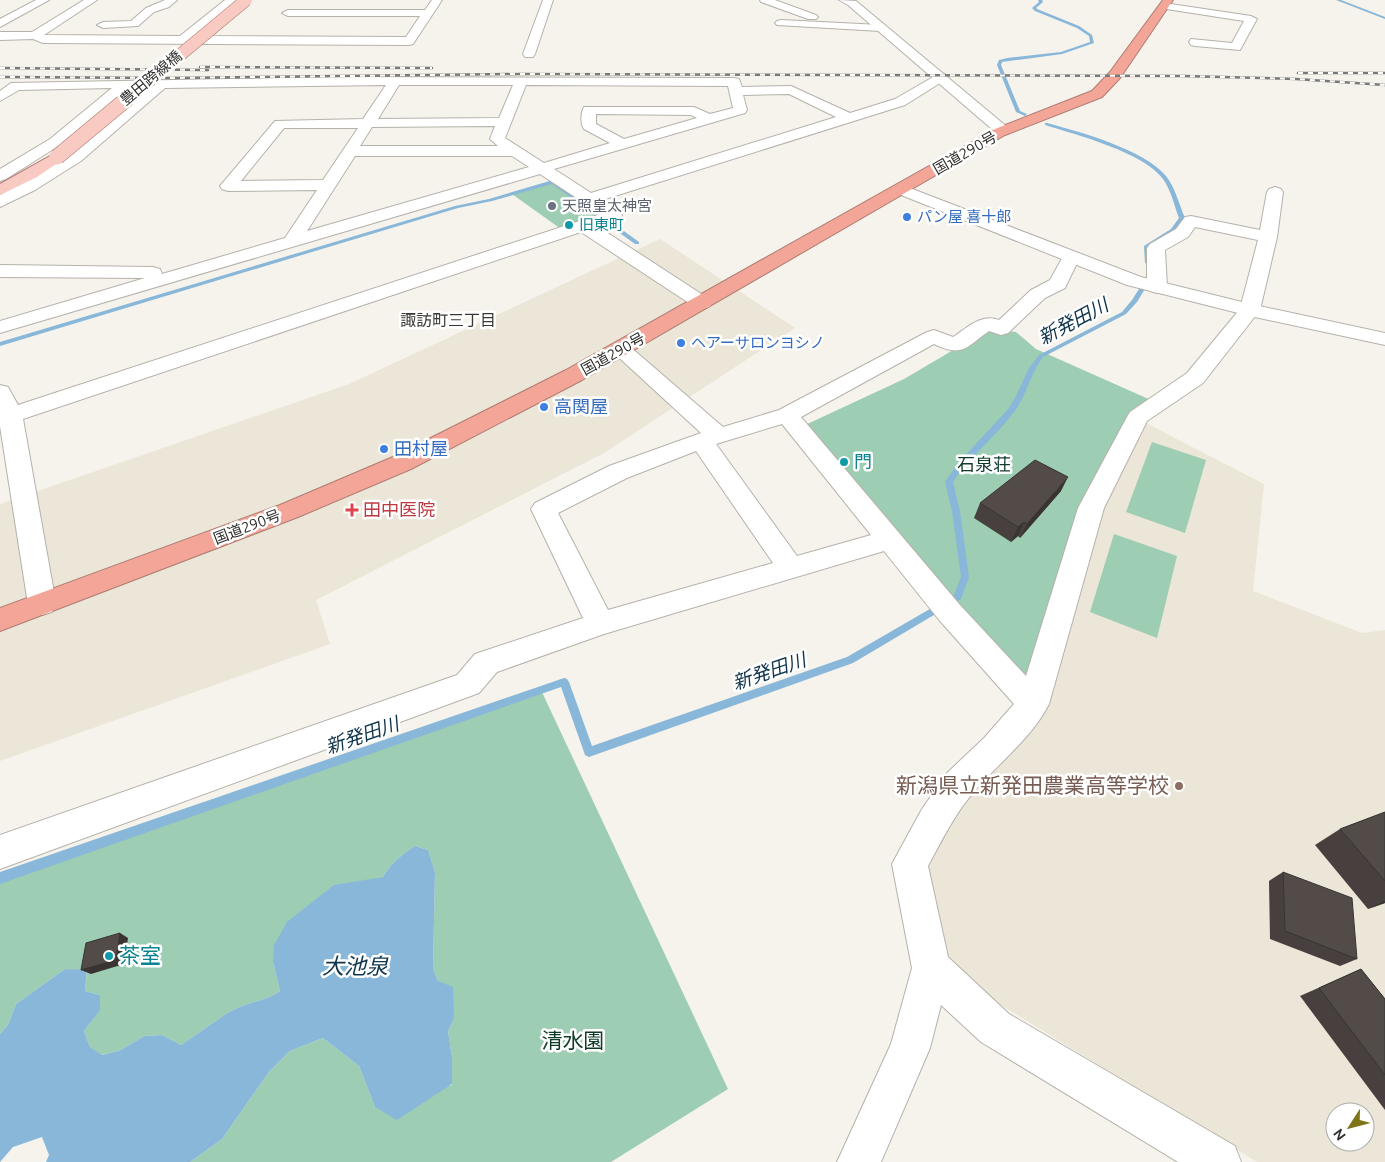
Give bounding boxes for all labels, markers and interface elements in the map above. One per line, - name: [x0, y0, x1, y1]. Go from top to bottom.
- street label: 豊田跨線橋: [116, 47, 185, 108]
- street label: 国道290号: [930, 128, 999, 178]
- place label: 天照皇太神宮: [562, 197, 652, 214]
- marker: 天照皇太神宮: [546, 200, 558, 212]
- place label: パン屋 喜十郎: [917, 208, 1011, 225]
- marker: パン屋 喜十郎: [901, 211, 913, 223]
- place label: 旧東町: [579, 216, 624, 233]
- marker: 旧東町: [563, 219, 575, 231]
- water label: 新発田川: [1034, 293, 1113, 349]
- district label: 諏訪町三丁目: [400, 311, 496, 329]
- street label: 国道290号: [578, 329, 648, 378]
- place label: ヘアーサロンヨシノ: [691, 334, 825, 351]
- marker: ヘアーサロンヨシノ: [675, 337, 687, 349]
- place label: 高関屋: [554, 396, 608, 416]
- marker: 高関屋: [538, 401, 550, 413]
- place label: 田村屋: [394, 438, 448, 458]
- marker: 田村屋: [378, 443, 390, 455]
- place label: 門: [854, 451, 872, 471]
- park label: 石泉荘: [957, 454, 1011, 474]
- marker: 門: [838, 456, 850, 468]
- place label: 田中医院: [363, 499, 435, 519]
- marker: 田中医院: [345, 503, 359, 517]
- street label: 国道290号: [211, 506, 283, 547]
- water label: 新発田川: [729, 648, 810, 694]
- water label: 新発田川: [322, 712, 403, 758]
- place label: 新潟県立新発田農業高等学校: [896, 773, 1169, 797]
- marker: 新潟県立新発田農業高等学校: [1173, 780, 1185, 792]
- place label: 茶室: [119, 943, 161, 967]
- marker: 茶室: [103, 950, 115, 962]
- water label: 大池泉: [322, 953, 389, 978]
- park label: 清水園: [542, 1028, 605, 1052]
- north arrow: [1325, 1102, 1375, 1152]
- text: N: [1330, 1126, 1349, 1144]

